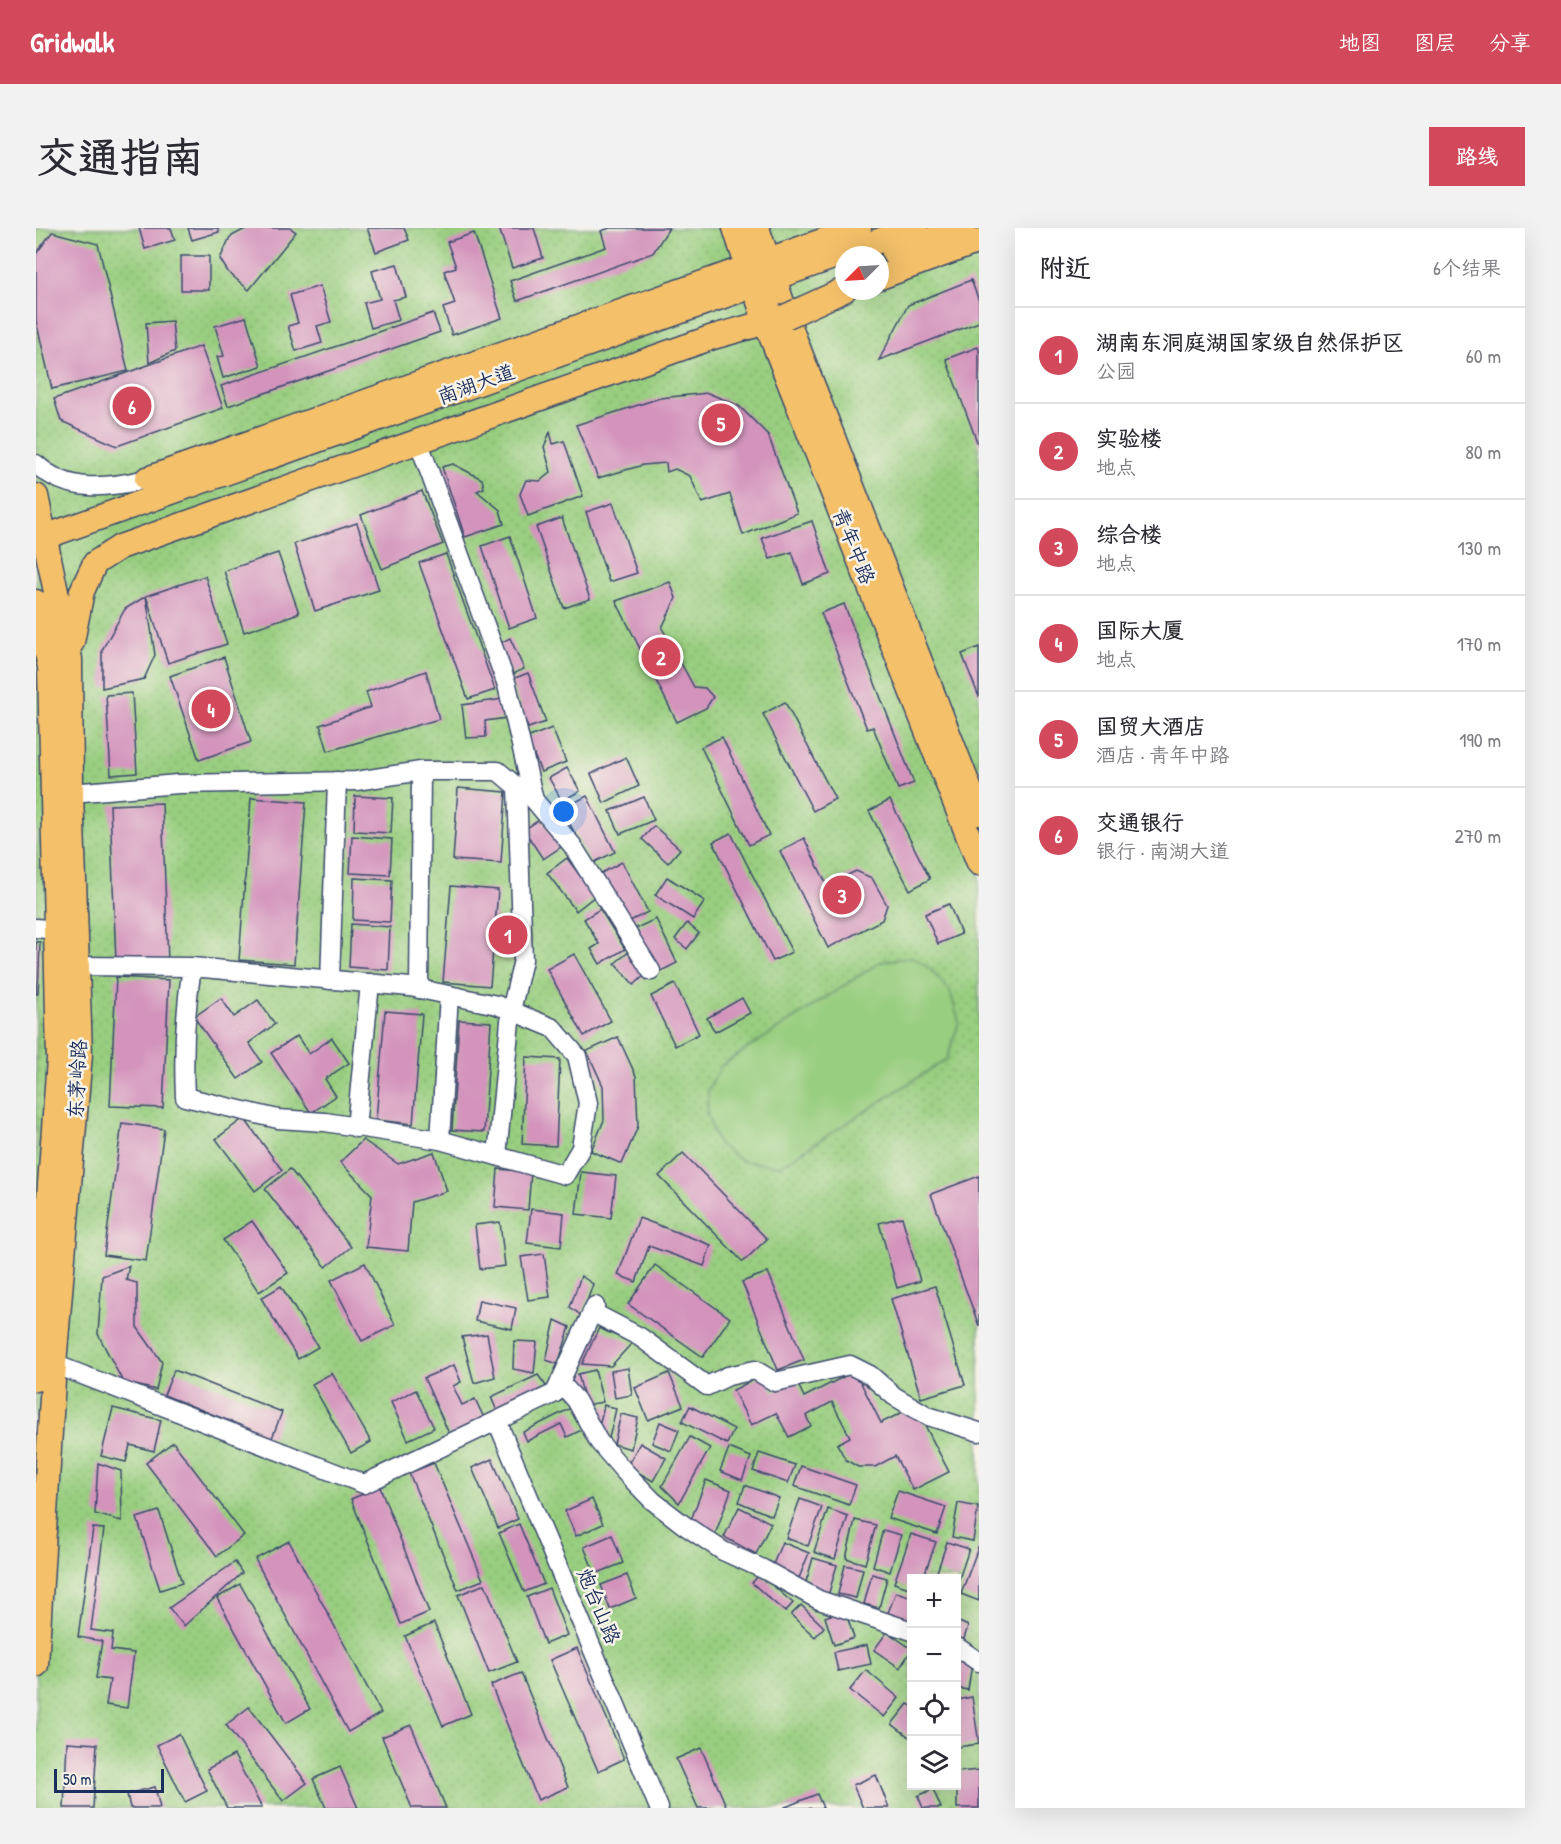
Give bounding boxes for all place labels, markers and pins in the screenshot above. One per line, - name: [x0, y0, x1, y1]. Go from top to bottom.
- pin: 6: [112, 384, 152, 429]
- pin: 5: [702, 400, 740, 446]
- pin: 2: [642, 634, 680, 680]
- pin: 4: [192, 686, 231, 732]
- pin: 3: [822, 872, 862, 918]
- pin: 1: [488, 912, 528, 958]

